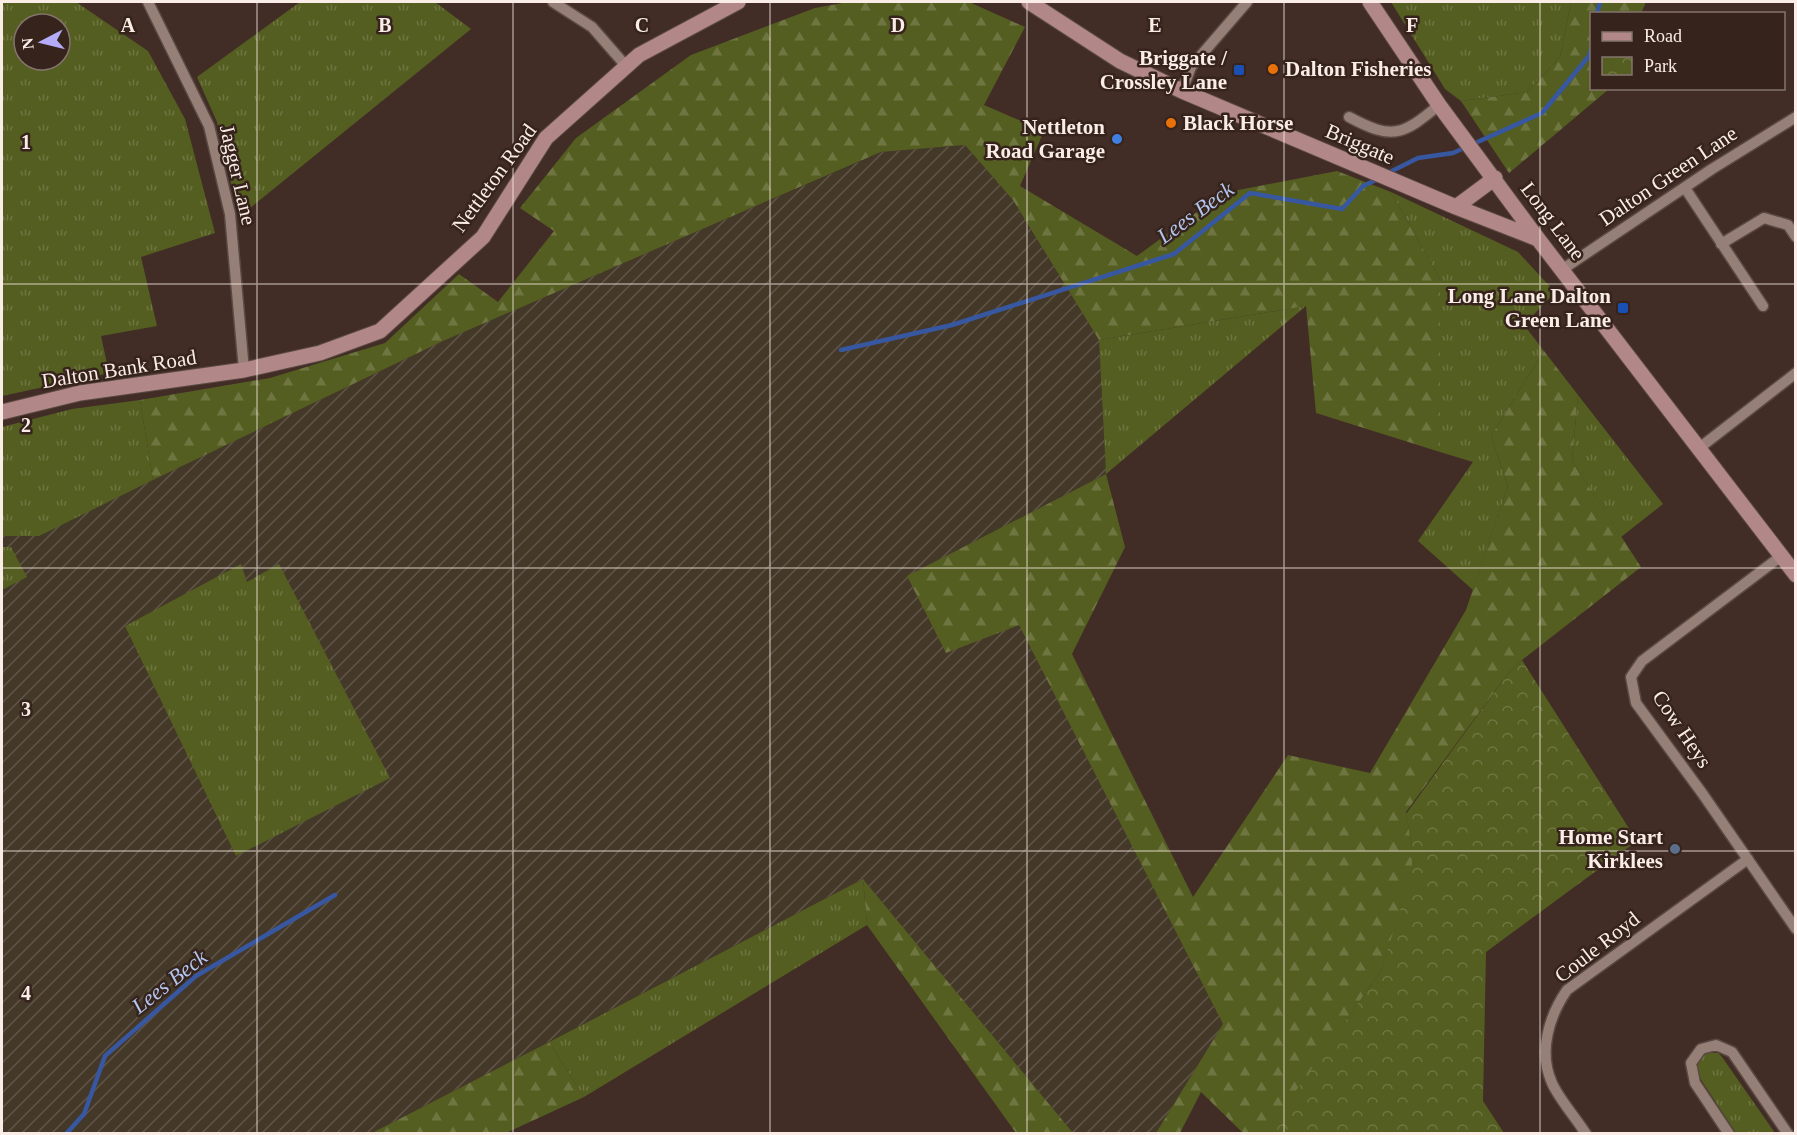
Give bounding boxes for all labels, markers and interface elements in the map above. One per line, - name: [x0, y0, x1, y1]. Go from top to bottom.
- north arrow: [12, 12, 72, 72]
- legend: [1590, 12, 1785, 90]
- text: A: [121, 14, 136, 36]
- text: B: [378, 14, 392, 36]
- text: C: [635, 14, 649, 36]
- text: D: [891, 14, 905, 36]
- text: E: [1148, 14, 1162, 36]
- text: F: [1406, 14, 1418, 36]
- text: Road: [1644, 26, 1682, 46]
- text: N: [18, 37, 37, 51]
- place label: Briggate / Crossley Lane: [1100, 46, 1228, 94]
- text: Park: [1644, 56, 1677, 76]
- place label: Dalton Fisheries: [1285, 57, 1431, 81]
- marker: Dalton Fisheries: [1266, 62, 1280, 76]
- marker: Briggate / Crossley Lane: [1232, 63, 1246, 77]
- place label: Black Horse: [1183, 111, 1293, 135]
- place label: Nettleton Road Garage: [985, 115, 1105, 163]
- marker: Black Horse: [1164, 116, 1178, 130]
- street label: Nettleton Road: [447, 119, 542, 237]
- street label: Briggate: [1322, 119, 1398, 169]
- street label: Dalton Green Lane: [1595, 121, 1741, 231]
- street label: Jagger Lane: [215, 123, 261, 227]
- text: 1: [21, 131, 31, 153]
- marker: Nettleton Road Garage: [1110, 132, 1124, 146]
- water label: Lees Beck: [1151, 176, 1239, 249]
- street label: Long Lane: [1516, 177, 1590, 265]
- place label: Long Lane Dalton Green Lane: [1448, 284, 1611, 332]
- marker: Long Lane Dalton Green Lane: [1616, 301, 1630, 315]
- street label: Dalton Bank Road: [40, 345, 199, 393]
- text: 2: [21, 414, 31, 436]
- street label: Cow Heys: [1647, 686, 1717, 772]
- text: 3: [21, 698, 31, 720]
- place label: Home Start Kirklees: [1559, 825, 1663, 873]
- marker: Home Start Kirklees: [1668, 842, 1682, 856]
- street label: Coule Royd: [1550, 906, 1645, 988]
- water label: Lees Beck: [126, 944, 213, 1019]
- text: 4: [21, 982, 31, 1004]

